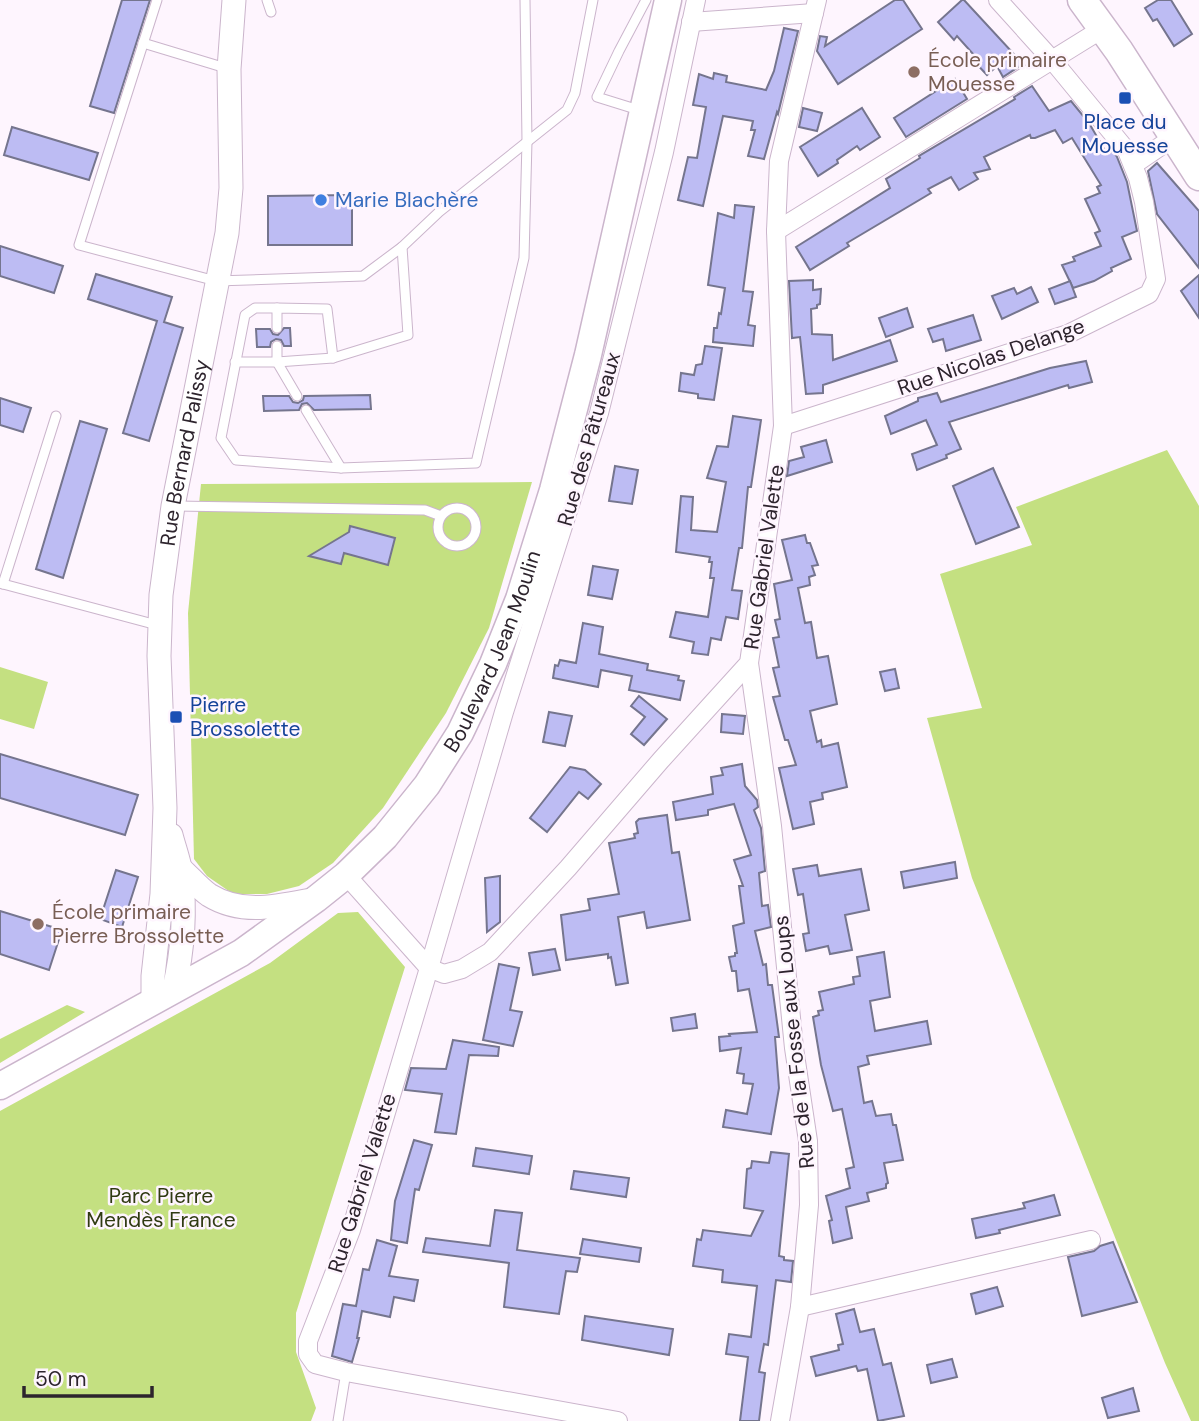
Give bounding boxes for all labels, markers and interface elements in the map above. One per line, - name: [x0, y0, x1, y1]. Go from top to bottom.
- place label: École primaire Mouesse: [928, 46, 1067, 98]
- marker: École primaire Mouesse: [906, 64, 922, 80]
- marker: Place du Mouesse: [1117, 90, 1133, 106]
- place label: Place du Mouesse: [1081, 108, 1169, 160]
- place label: Marie Blachère: [335, 186, 479, 214]
- marker: Marie Blachère: [313, 192, 329, 208]
- street label: Rue Nicolas Delange: [894, 312, 1088, 402]
- street label: Rue des Pâtureaux: [551, 349, 627, 529]
- street label: Rue Bernard Palissy: [154, 357, 216, 548]
- street label: Rue Gabriel Valette: [737, 463, 791, 651]
- street label: Boulevard Jean Moulin: [437, 547, 547, 758]
- place label: Pierre Brossolette: [190, 691, 300, 743]
- marker: Pierre Brossolette: [168, 709, 184, 725]
- place label: École primaire Pierre Brossolette: [52, 898, 224, 950]
- street label: Rue de la Fosse aux Loups: [767, 914, 821, 1170]
- marker: École primaire Pierre Brossolette: [30, 916, 46, 932]
- street label: Rue Gabriel Valette: [321, 1090, 403, 1276]
- park label: Parc Pierre Mendès France: [86, 1182, 236, 1234]
- scale bar: [24, 1354, 152, 1398]
- text: 50 m: [35, 1365, 86, 1393]

